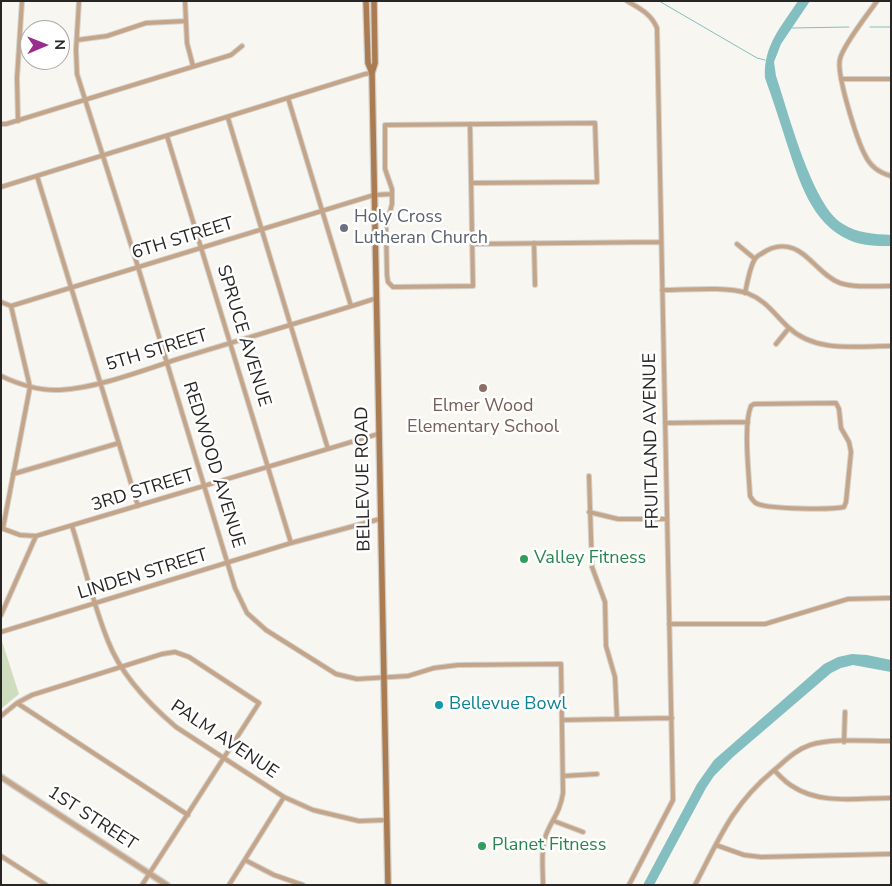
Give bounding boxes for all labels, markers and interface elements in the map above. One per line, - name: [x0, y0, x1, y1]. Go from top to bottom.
- north arrow: [20, 20, 70, 70]
- text: N: [50, 39, 69, 50]
- place label: Holy Cross Lutheran Church: [354, 207, 488, 250]
- street label: 6TH STREET: [130, 213, 236, 265]
- marker: Holy Cross Lutheran Church: [338, 222, 350, 234]
- street label: SPRUCE AVENUE: [211, 263, 275, 409]
- street label: 5TH STREET: [104, 325, 210, 377]
- street label: FRUITLAND AVENUE: [640, 353, 664, 529]
- street label: REDWOOD AVENUE: [177, 379, 249, 551]
- marker: Elmer Wood Elementary School: [477, 382, 489, 394]
- place label: Elmer Wood Elementary School: [407, 396, 559, 438]
- street label: BELLEVUE ROAD: [352, 406, 376, 552]
- street label: 3RD STREET: [89, 465, 197, 517]
- street label: LINDEN STREET: [75, 545, 211, 605]
- place label: Valley Fitness: [534, 548, 646, 570]
- marker: Valley Fitness: [518, 553, 530, 565]
- place label: Bellevue Bowl: [449, 694, 567, 716]
- street label: PALM AVENUE: [166, 696, 282, 784]
- marker: Bellevue Bowl: [433, 699, 445, 711]
- street label: 1ST STREET: [43, 782, 141, 856]
- place label: Planet Fitness: [492, 835, 606, 857]
- marker: Planet Fitness: [476, 840, 488, 852]

